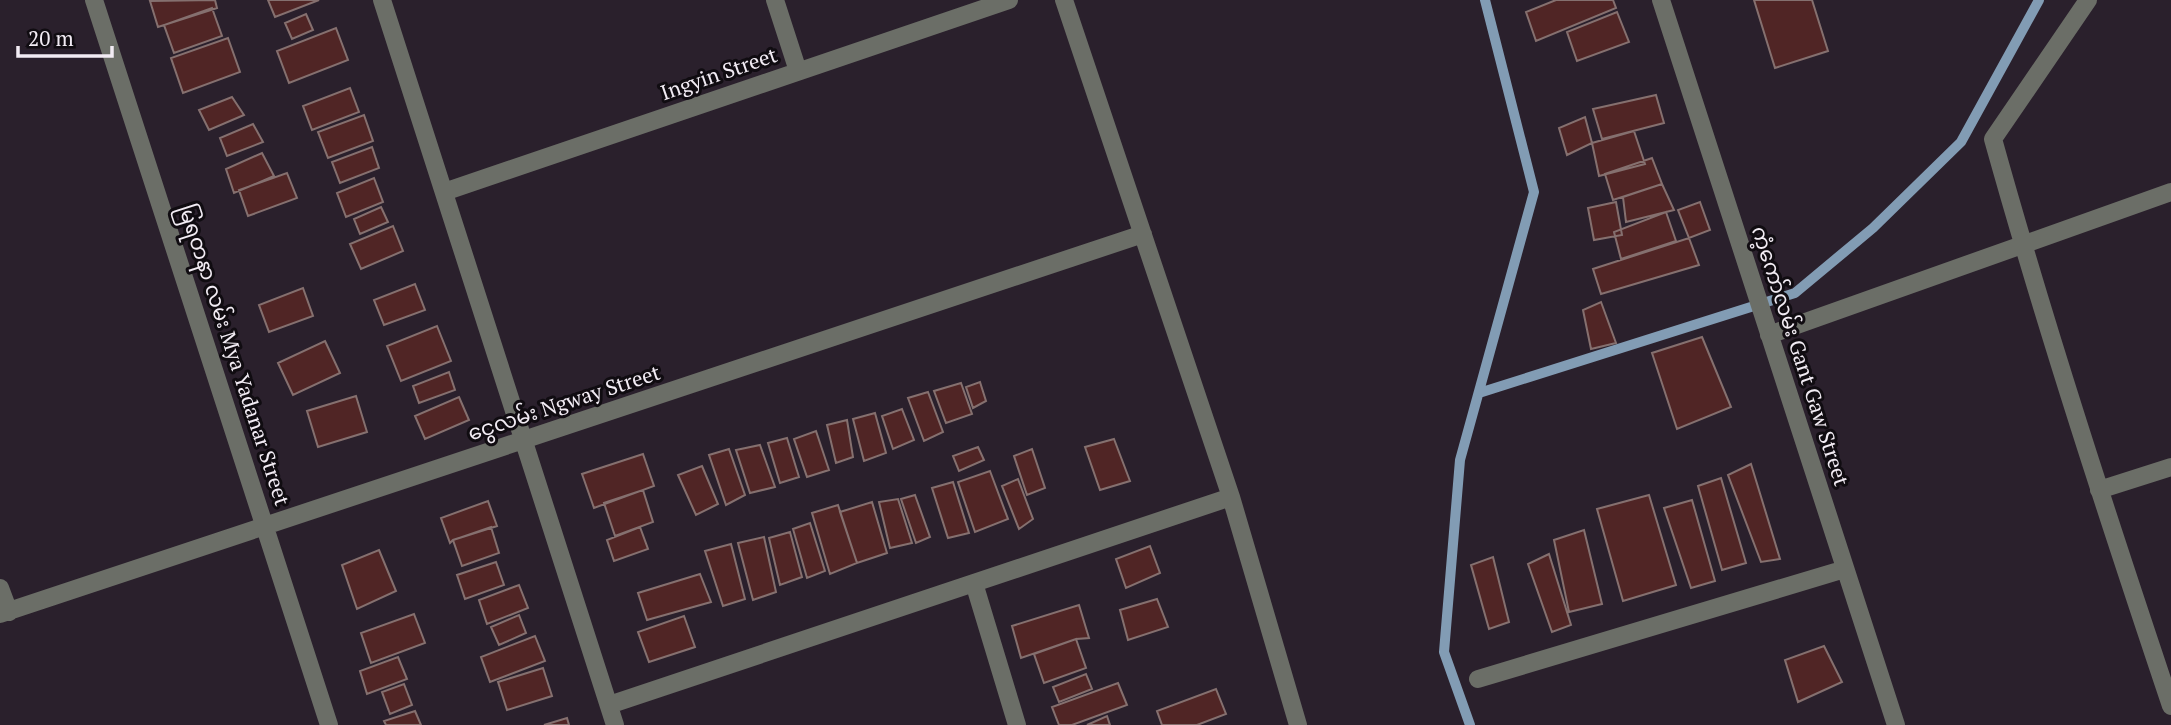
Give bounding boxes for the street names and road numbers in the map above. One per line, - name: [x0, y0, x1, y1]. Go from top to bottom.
- street label: Ingyin Street: [657, 40, 781, 106]
- street label: မြရတနာ လမ်း Mya Yadanar Street: [169, 200, 298, 510]
- street label: ကံ့ကော်လမ်း Gant Gaw Street: [1744, 222, 1857, 490]
- street label: ငွေလမ်း Ngway Street: [464, 357, 665, 449]

